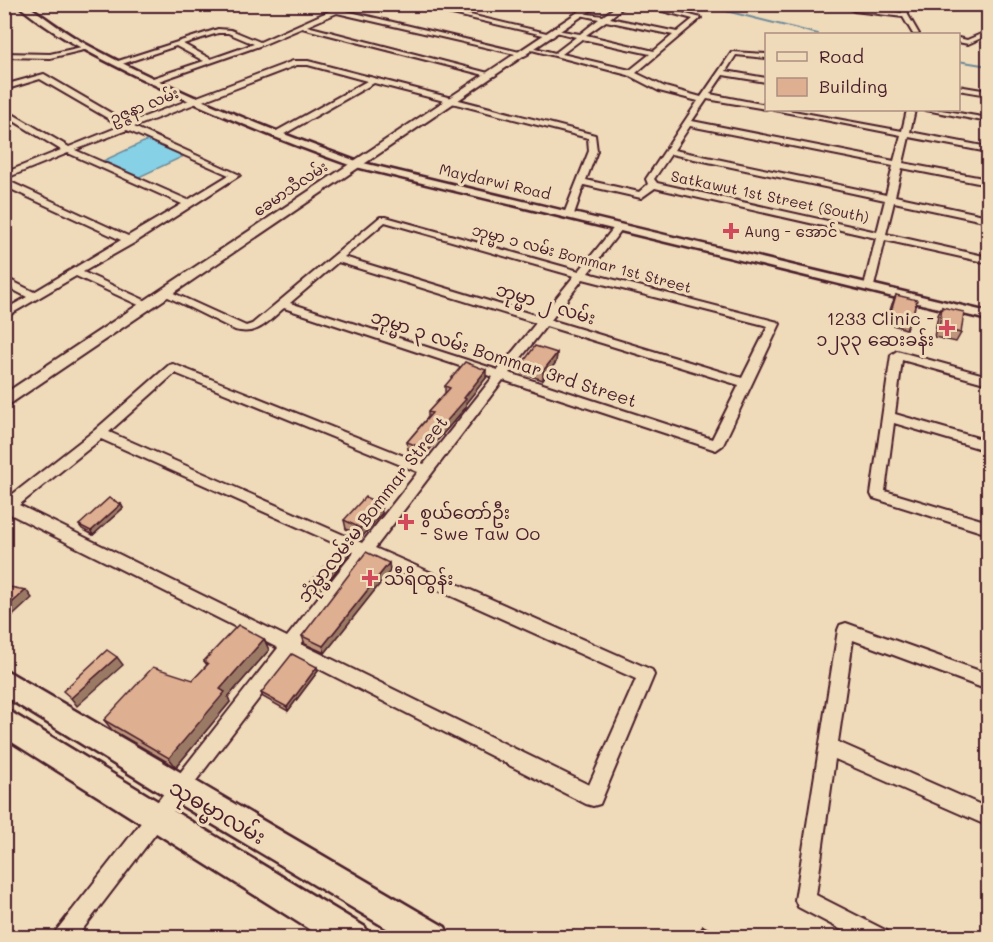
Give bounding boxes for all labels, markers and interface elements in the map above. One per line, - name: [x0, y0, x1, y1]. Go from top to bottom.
- legend: [765, 33, 960, 111]
- text: Road: [819, 44, 864, 68]
- text: Building: [819, 74, 887, 98]
- street label: ဥဇ္ဇနာ လမ်း: [107, 82, 183, 131]
- street label: ခေမာသီလမ်း: [249, 156, 331, 220]
- street label: Maydarwi Road: [437, 158, 553, 204]
- street label: Satkawut 1st Street (South): [669, 165, 871, 227]
- street label: ဘုမ္မာ ၁ လမ်း Bommar 1st Street: [469, 219, 694, 300]
- place label: Aung - အောင်: [744, 221, 837, 241]
- marker: Aung - အောင်: [722, 222, 740, 240]
- street label: ဘုမ္မာ ၂ လမ်း: [492, 276, 599, 334]
- street label: ဘုမ္မာ ၃ လမ်း Bommar 3rd Street: [367, 304, 640, 417]
- place label: 1233 Clinic - ၁၂၃၃ ဆေးခန်း: [816, 306, 934, 355]
- marker: 1233 Clinic - ၁၂၃၃ ဆေးခန်း: [938, 319, 956, 337]
- street label: ဘုံမ္မာလမ်းမ Bommar Street: [291, 411, 456, 610]
- place label: စွယ်တော်ဦး - Swe Taw Oo: [420, 500, 541, 545]
- marker: စွယ်တော်ဦး - Swe Taw Oo: [397, 513, 415, 531]
- place label: သီရိထွန်း: [384, 565, 453, 594]
- marker: သီရိထွန်း: [361, 569, 379, 587]
- street label: သုဓမ္မာလမ်း: [162, 772, 271, 854]

